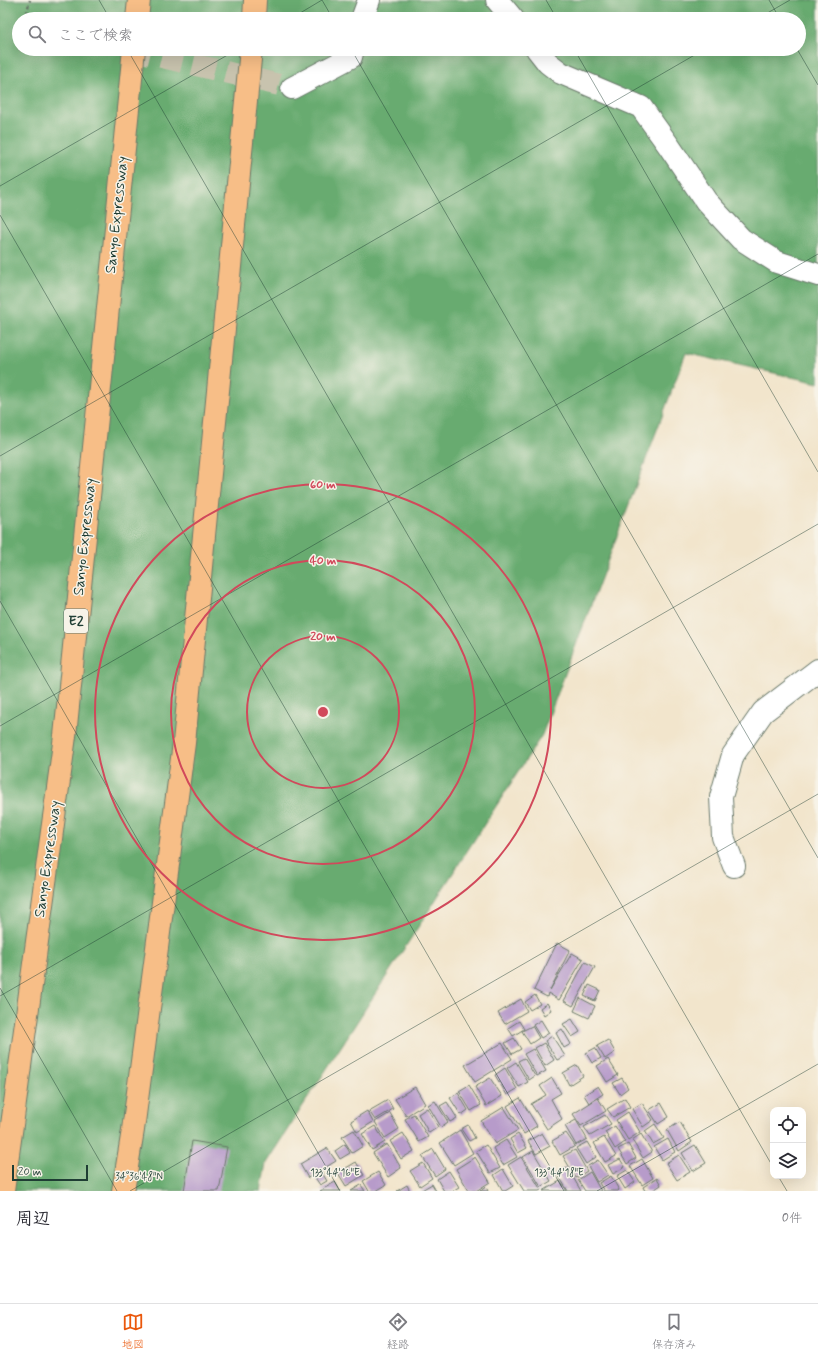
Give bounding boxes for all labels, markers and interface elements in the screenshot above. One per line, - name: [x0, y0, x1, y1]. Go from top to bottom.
- search box: [12, 12, 806, 56]
- icon: search: [26, 23, 48, 45]
- text: ここで検索: [58, 26, 133, 46]
- street label: Sanyo Expressway: [101, 155, 133, 275]
- street label: Sanyo Expressway: [69, 477, 101, 597]
- text: 60 m: [310, 477, 336, 493]
- text: 40 m: [310, 553, 337, 569]
- road number: E2: [64, 609, 88, 633]
- text: 20 m: [310, 629, 336, 645]
- centre of rings: [316, 705, 330, 719]
- street label: Sanyo Expressway: [30, 799, 66, 919]
- map controls: [770, 1107, 806, 1179]
- button: locate: [770, 1107, 806, 1143]
- button: layers: [770, 1143, 806, 1179]
- scale bar: [12, 1163, 88, 1182]
- text: 20 m: [18, 1165, 41, 1179]
- text: 133°44'16"E: [310, 1166, 360, 1180]
- text: 133°44'18"E: [534, 1166, 584, 1180]
- text: 34°36'48"N: [115, 1170, 163, 1184]
- text: 周辺: [16, 1208, 50, 1230]
- text: 0件: [782, 1210, 802, 1227]
- tab: 地図: [122, 1311, 144, 1352]
- tab: 経路: [387, 1311, 409, 1352]
- tab: 保存済み: [652, 1311, 696, 1352]

